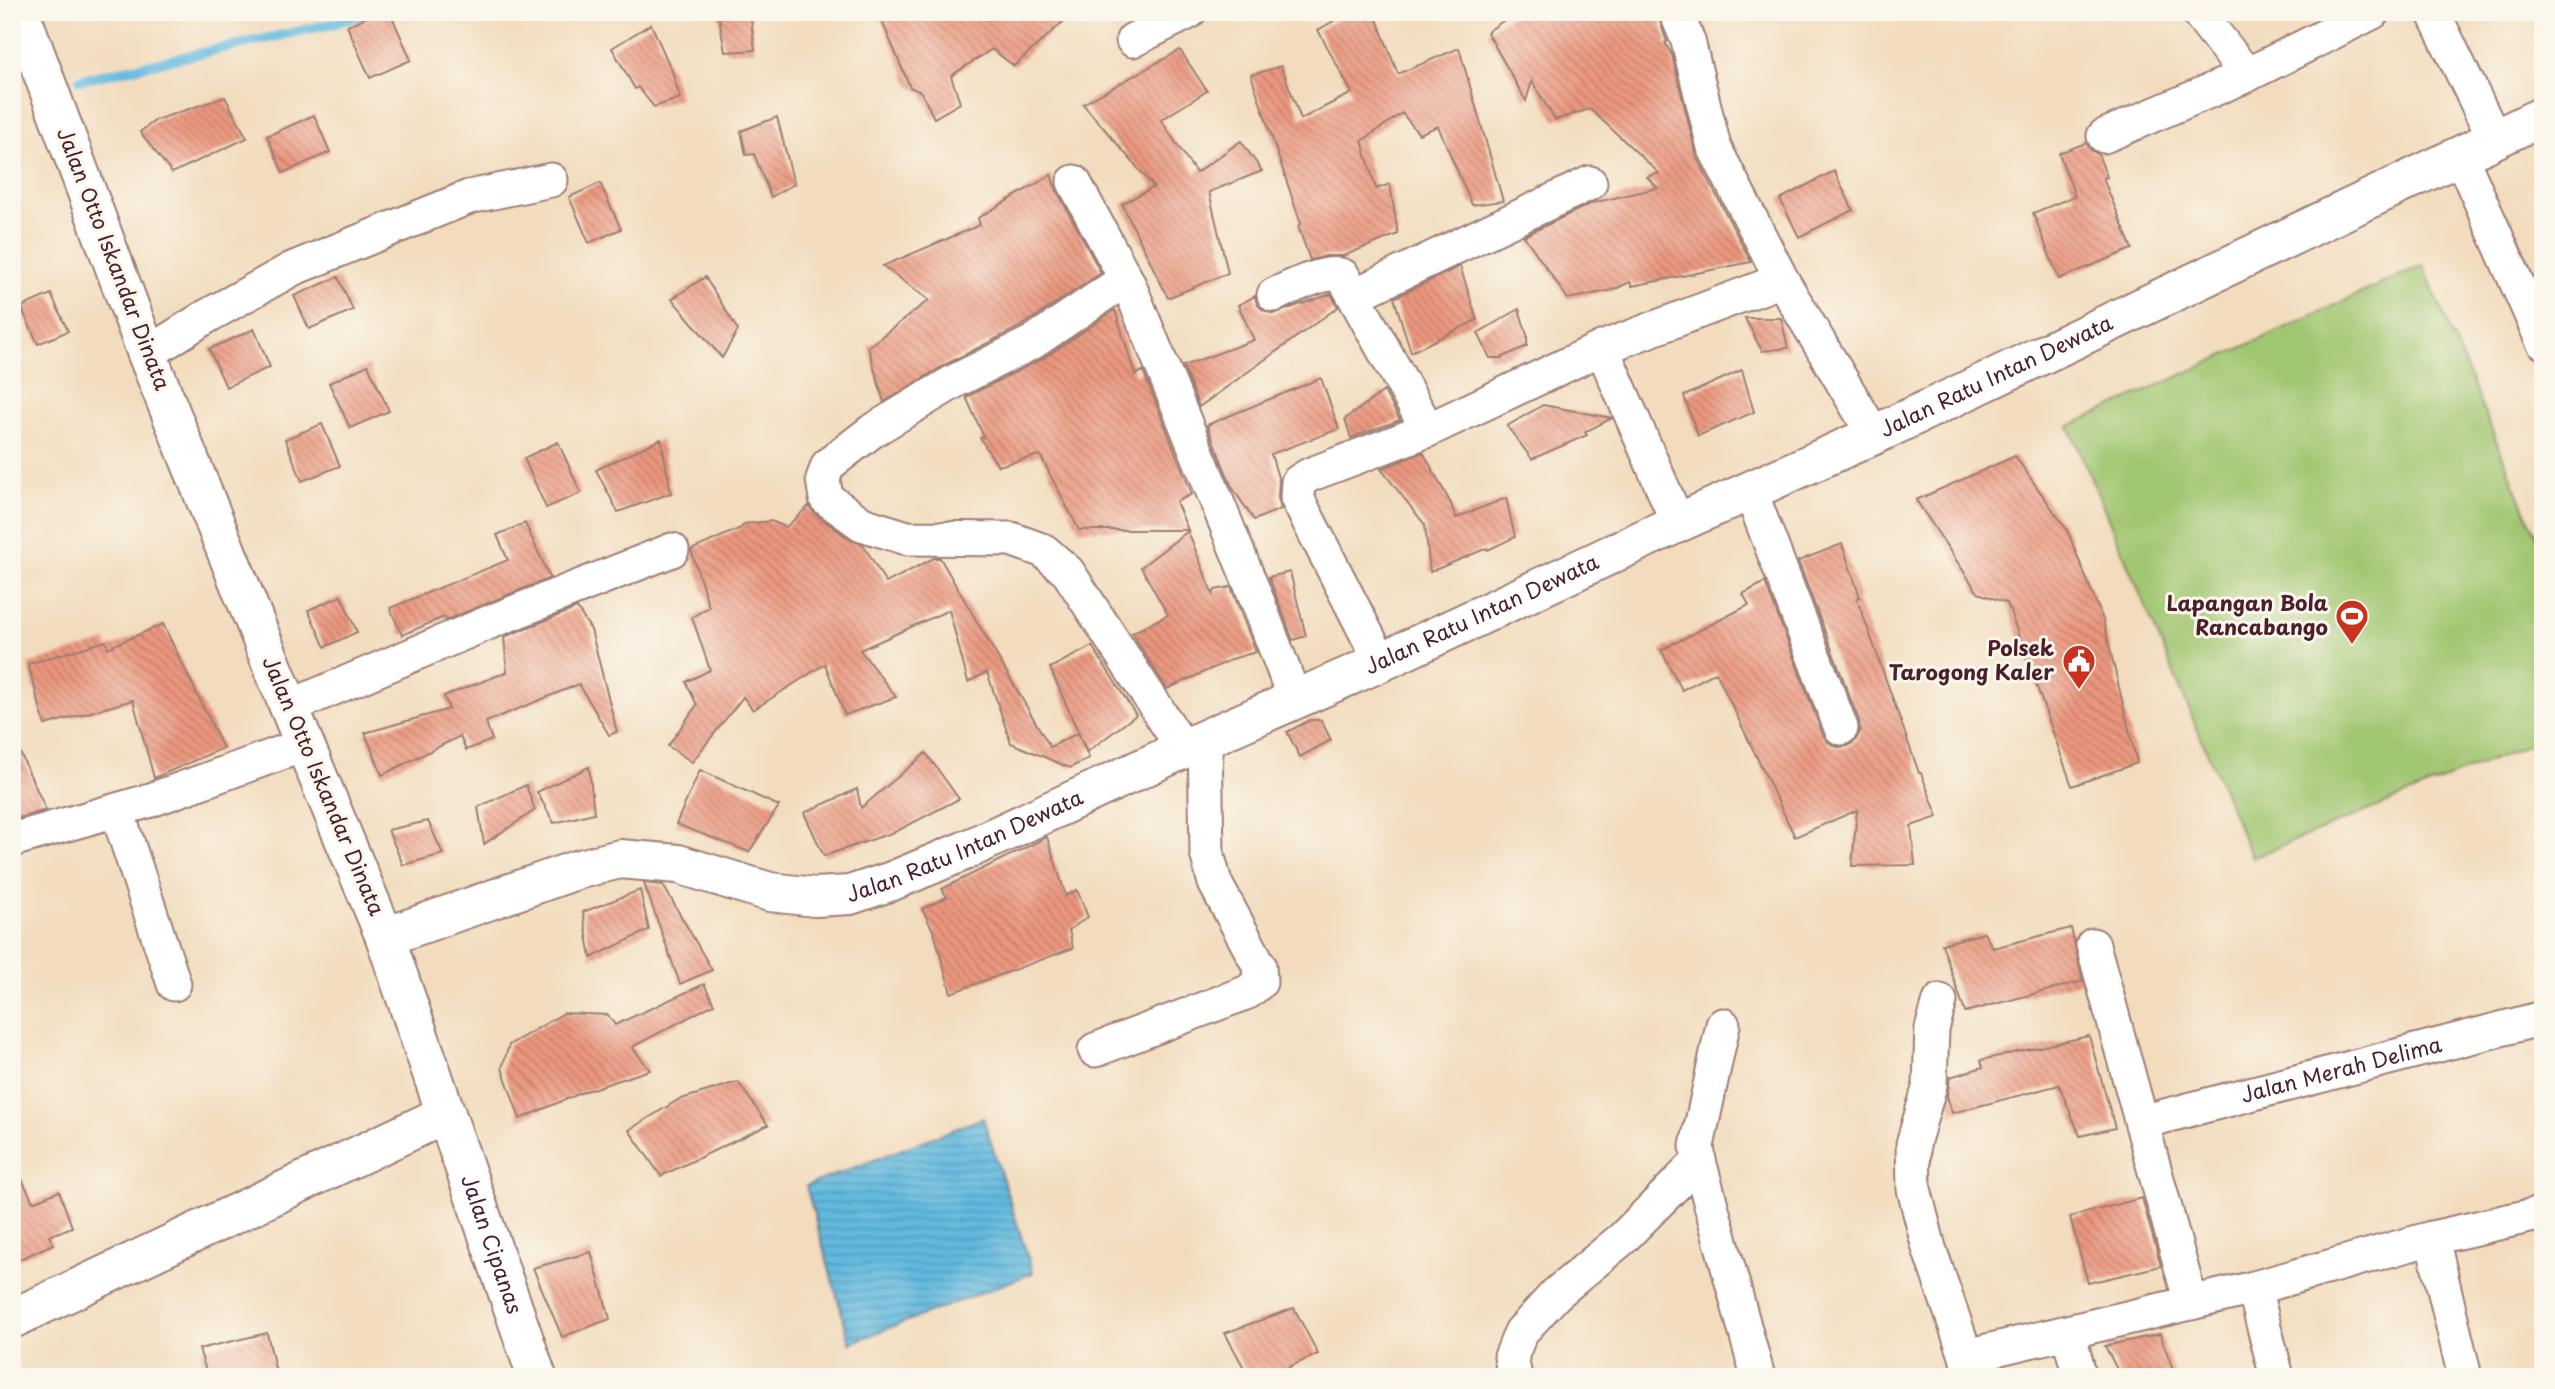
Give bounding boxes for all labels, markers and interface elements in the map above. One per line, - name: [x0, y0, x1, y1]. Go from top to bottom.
- street label: Jalan Otto Iskandar Dinata: [50, 122, 180, 395]
- street label: Jalan Ratu Intan Dewata: [1874, 306, 2117, 444]
- street label: Jalan Ratu Intan Dewata: [1359, 544, 1603, 681]
- place label: Lapangan Bola Rancabango: [2167, 586, 2328, 642]
- sports icon: Lapangan Bola Rancabango: [2333, 597, 2371, 646]
- place label: Polsek Tarogong Kaler: [1889, 631, 2054, 687]
- public building icon: Polsek Tarogong Kaler: [2060, 642, 2098, 691]
- street label: Jalan Otto Iskandar Dinata: [256, 650, 394, 921]
- street label: Jalan Ratu Intan Dewata: [842, 780, 1087, 909]
- street label: Jalan Merah Delima: [2237, 1027, 2446, 1110]
- street label: Jalan Cipanas: [454, 1170, 532, 1318]

